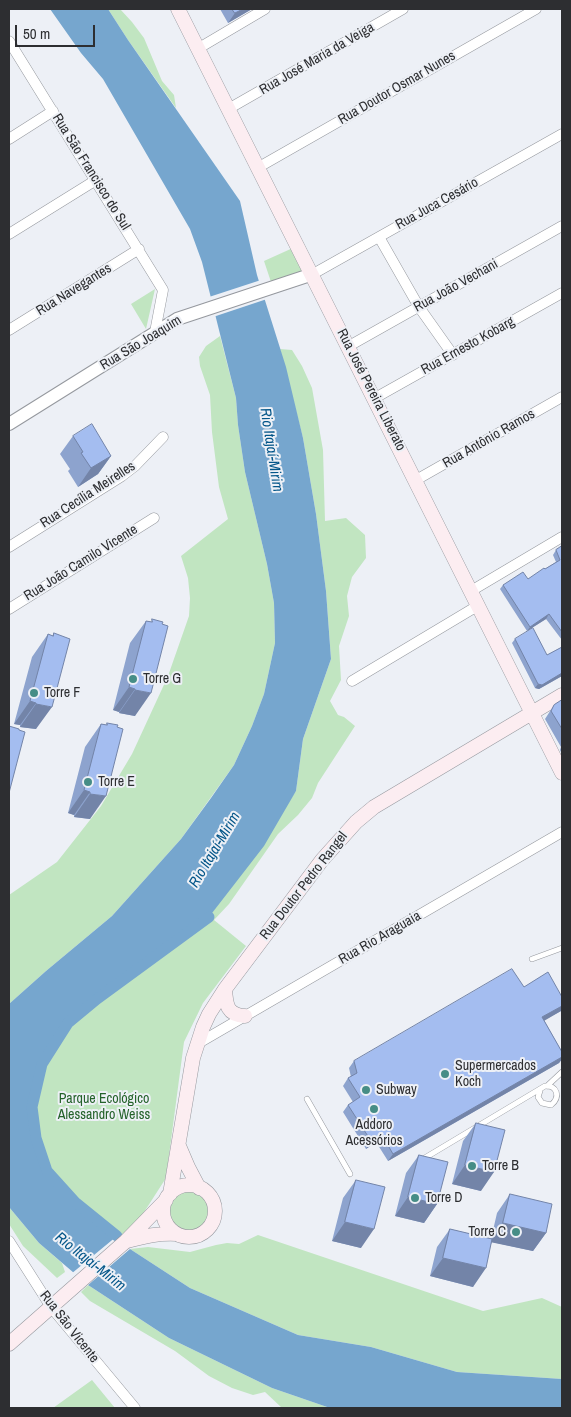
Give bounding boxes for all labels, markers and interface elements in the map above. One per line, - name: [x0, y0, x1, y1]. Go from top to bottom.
- scale bar: [18, 15, 98, 47]
- street label: Rua José Maria da Veiga: [257, 19, 377, 99]
- text: 50 m: [23, 23, 50, 44]
- street label: Rua Doutor Osmar Nunes: [335, 48, 459, 128]
- street label: Rua São Francisco do Sul: [48, 111, 134, 233]
- street label: Rua Juca Cesário: [393, 174, 481, 234]
- street label: Rua João Vechani: [411, 256, 501, 316]
- street label: Rua Navegantes: [33, 260, 115, 320]
- street label: Rua São Joaquim: [97, 312, 185, 374]
- street label: Rua Ernesto Kobarg: [418, 313, 518, 379]
- street label: Rua José Pereira Liberato: [333, 326, 409, 454]
- street label: Rua Antônio Ramos: [440, 406, 538, 472]
- water label: Rio Itajaí-Mirim: [255, 407, 287, 493]
- street label: Rua Cecília Meirelles: [37, 458, 139, 532]
- street label: Rua João Camilo Vicente: [21, 521, 141, 605]
- place label: Torre G: [143, 671, 181, 687]
- marker: Torre G: [127, 673, 139, 685]
- place label: Torre F: [44, 685, 80, 701]
- marker: Torre F: [28, 687, 40, 699]
- place label: Torre E: [98, 774, 135, 790]
- marker: Torre E: [82, 776, 94, 788]
- water label: Rio Itajaí-Mirim: [185, 809, 245, 891]
- street label: Rua Doutor Pedro Rangel: [257, 829, 351, 943]
- street label: Rua Rio Araguaia: [336, 908, 424, 968]
- place label: Supermercados Koch: [455, 1058, 536, 1090]
- marker: Supermercados Koch: [439, 1068, 451, 1080]
- place label: Subway: [376, 1082, 417, 1098]
- marker: Subway: [360, 1084, 372, 1096]
- park label: Parque Ecológico Alessandro Weiss: [58, 1091, 150, 1124]
- marker: Addoro Acessórios: [368, 1103, 380, 1115]
- place label: Addoro Acessórios: [346, 1117, 402, 1150]
- place label: Torre B: [482, 1158, 519, 1174]
- marker: Torre B: [466, 1160, 478, 1172]
- place label: Torre D: [425, 1190, 463, 1206]
- marker: Torre D: [409, 1192, 421, 1204]
- place label: Torre C: [468, 1224, 506, 1240]
- marker: Torre C: [510, 1226, 522, 1238]
- water label: Rio Itajaí-Mirim: [51, 1229, 129, 1295]
- street label: Rua São Vicente: [36, 1288, 102, 1366]

